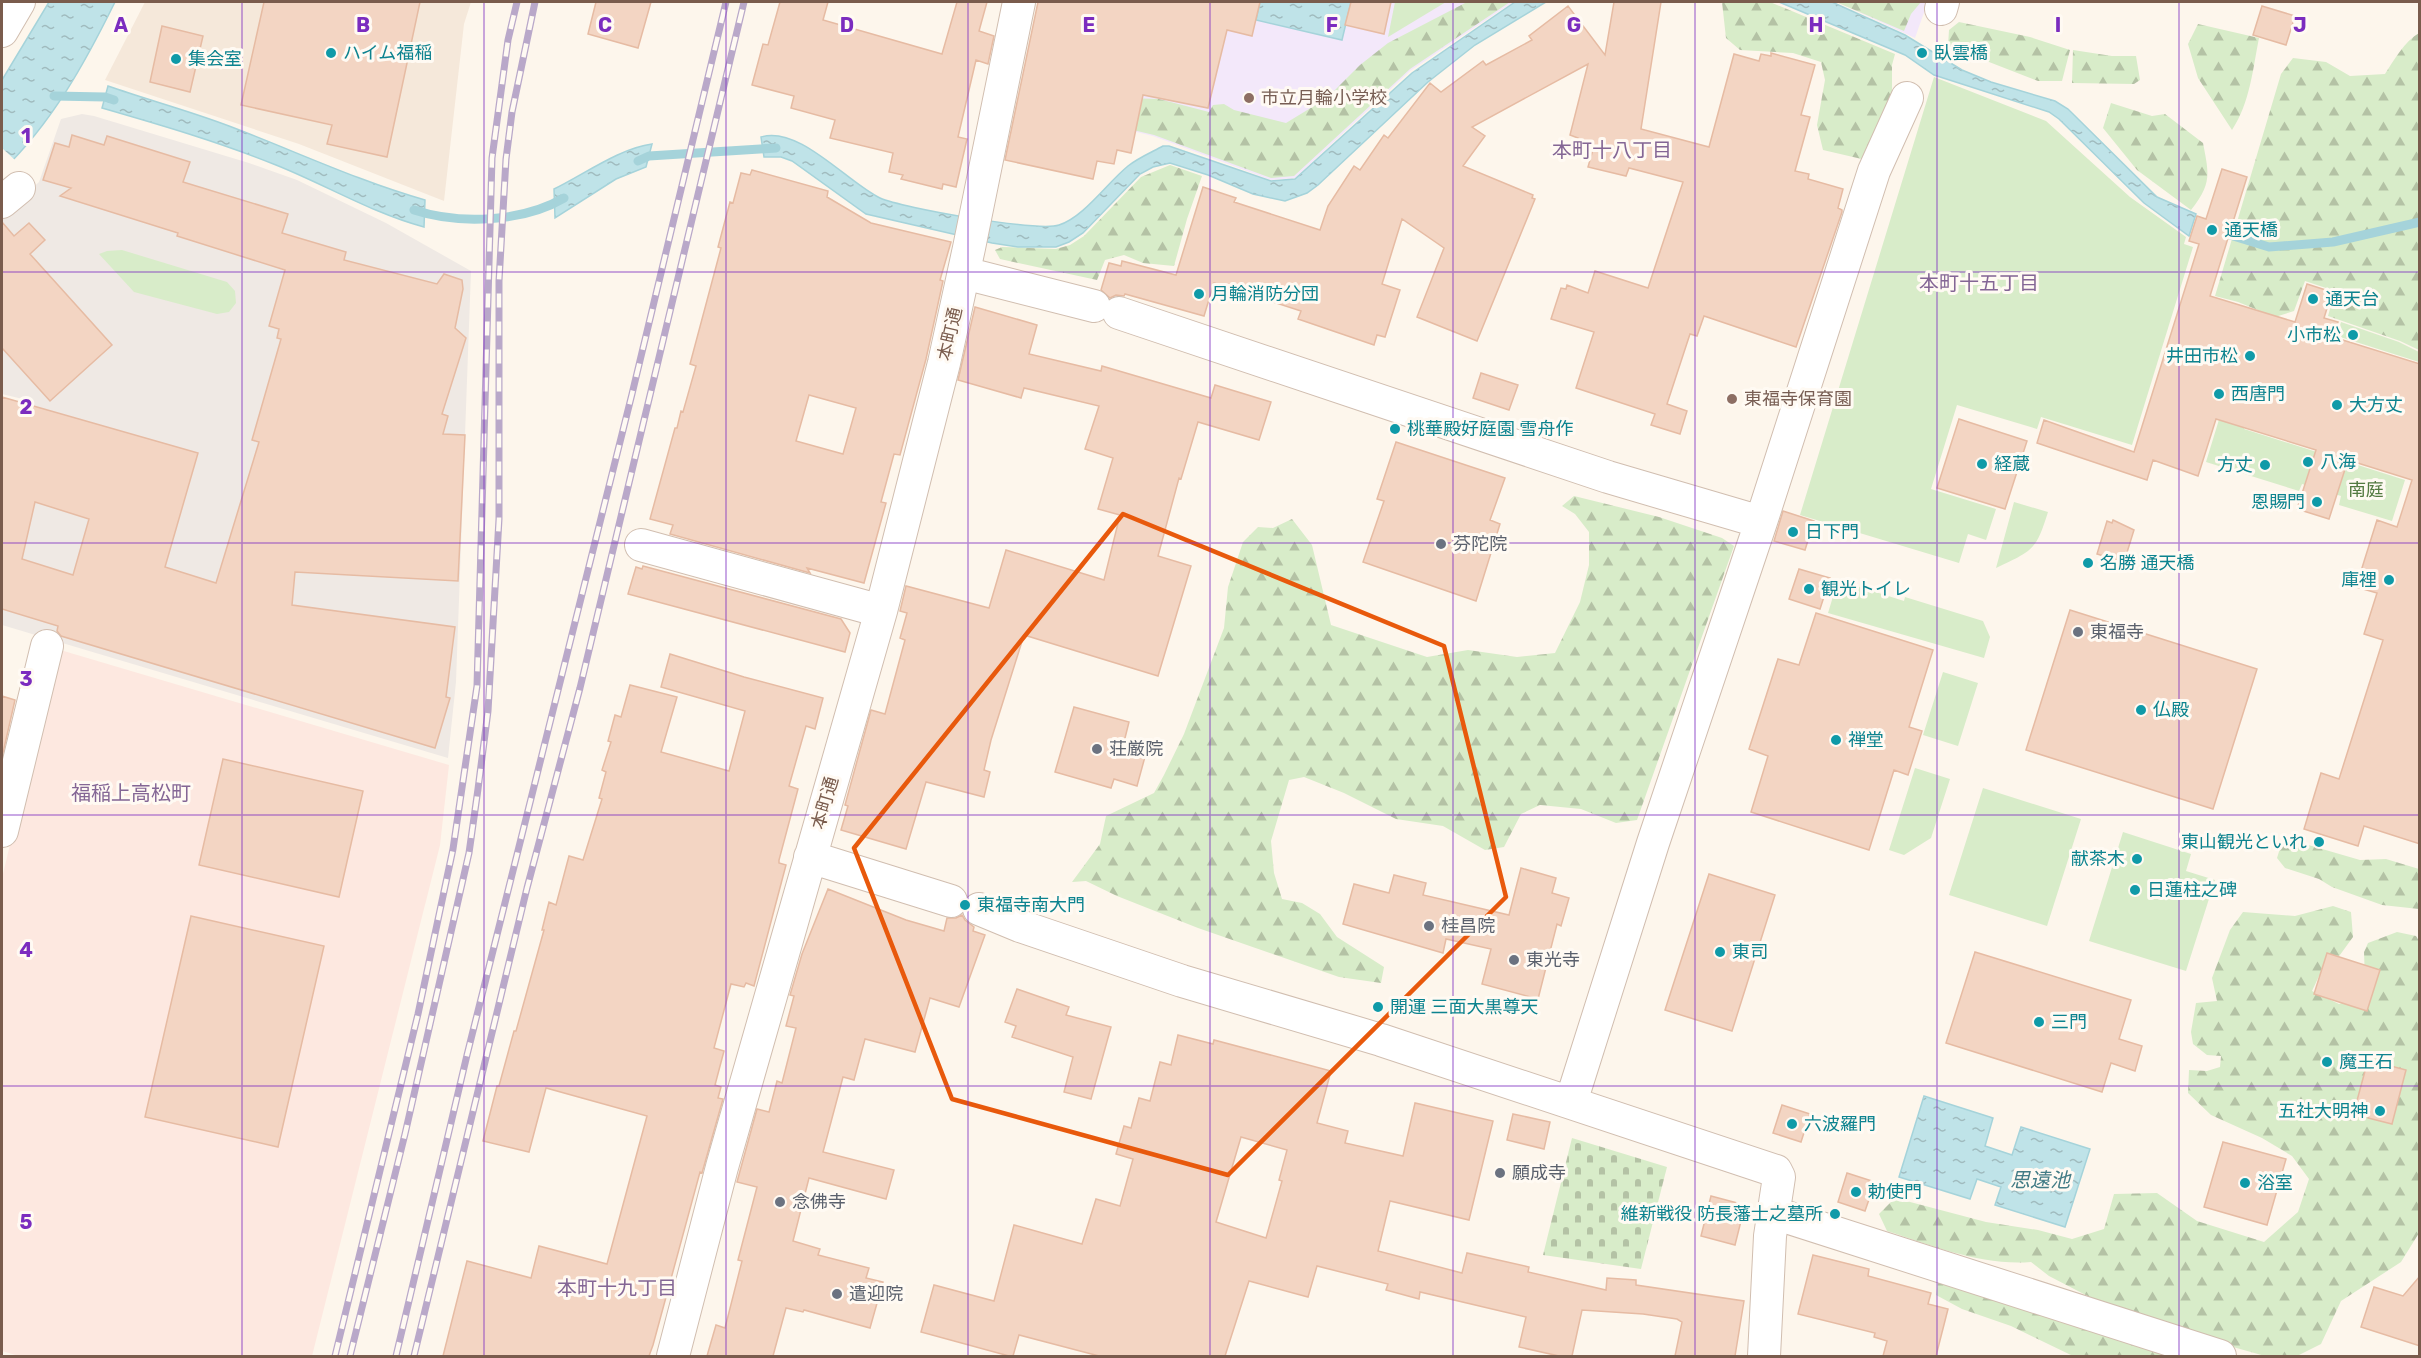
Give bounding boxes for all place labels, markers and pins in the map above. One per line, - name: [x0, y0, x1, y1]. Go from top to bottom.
- place label: ハイム福稲: [343, 42, 432, 64]
- place label: 臥雲橋: [1934, 42, 1988, 64]
- marker: ハイム福稲: [324, 46, 338, 60]
- marker: 臥雲橋: [1915, 46, 1929, 60]
- place label: 集会室: [188, 48, 242, 70]
- marker: 集会室: [169, 52, 183, 66]
- place label: 市立月輪小学校: [1261, 87, 1387, 109]
- marker: 市立月輪小学校: [1242, 91, 1256, 105]
- place label: 通天橋: [2224, 219, 2278, 241]
- marker: 通天橋: [2205, 223, 2219, 237]
- place label: 月輪消防分団: [1211, 283, 1319, 305]
- marker: 月輪消防分団: [1192, 287, 1206, 301]
- place label: 通天台: [2325, 288, 2379, 310]
- marker: 通天台: [2306, 292, 2320, 306]
- place label: 小市松: [2287, 324, 2341, 346]
- marker: 小市松: [2346, 328, 2360, 342]
- place label: 井田市松: [2166, 345, 2238, 367]
- marker: 井田市松: [2243, 349, 2257, 363]
- place label: 西唐門: [2231, 383, 2285, 405]
- marker: 西唐門: [2212, 387, 2226, 401]
- place label: 東福寺保育園: [1744, 388, 1852, 410]
- marker: 東福寺保育園: [1725, 392, 1739, 406]
- place label: 大方丈: [2349, 394, 2403, 416]
- marker: 大方丈: [2330, 398, 2344, 412]
- place label: 桃華殿好庭園 雪舟作: [1407, 418, 1573, 440]
- marker: 桃華殿好庭園 雪舟作: [1388, 422, 1402, 436]
- place label: 八海: [2320, 451, 2356, 473]
- place label: 経蔵: [1994, 453, 2030, 475]
- place label: 方丈: [2217, 454, 2253, 476]
- marker: 八海: [2301, 455, 2315, 469]
- marker: 経蔵: [1975, 457, 1989, 471]
- marker: 方丈: [2258, 458, 2272, 472]
- place label: 恩賜門: [2251, 491, 2305, 513]
- marker: 恩賜門: [2310, 495, 2324, 509]
- place label: 日下門: [1805, 521, 1859, 543]
- marker: 日下門: [1786, 525, 1800, 539]
- place label: 芬陀院: [1453, 533, 1507, 555]
- marker: 芬陀院: [1434, 537, 1448, 551]
- place label: 名勝 通天橋: [2100, 552, 2194, 574]
- marker: 名勝 通天橋: [2081, 556, 2095, 570]
- place label: 庫裡: [2341, 569, 2377, 591]
- marker: 庫裡: [2382, 573, 2396, 587]
- place label: 観光トイレ: [1821, 578, 1911, 600]
- marker: 観光トイレ: [1802, 582, 1816, 596]
- place label: 東福寺: [2090, 621, 2144, 643]
- marker: 東福寺: [2071, 625, 2085, 639]
- place label: 仏殿: [2153, 699, 2189, 721]
- marker: 仏殿: [2134, 703, 2148, 717]
- place label: 禅堂: [1848, 729, 1884, 751]
- marker: 禅堂: [1829, 733, 1843, 747]
- place label: 荘厳院: [1109, 738, 1163, 760]
- marker: 荘厳院: [1090, 742, 1104, 756]
- place label: 東山観光といれ: [2181, 831, 2307, 853]
- marker: 東山観光といれ: [2312, 835, 2326, 849]
- place label: 献茶木: [2071, 848, 2125, 870]
- marker: 献茶木: [2130, 852, 2144, 866]
- place label: 日蓮柱之碑: [2147, 879, 2237, 901]
- marker: 日蓮柱之碑: [2128, 883, 2142, 897]
- place label: 東福寺南大門: [977, 894, 1085, 916]
- marker: 東福寺南大門: [958, 898, 972, 912]
- place label: 桂昌院: [1441, 915, 1495, 937]
- marker: 桂昌院: [1422, 919, 1436, 933]
- place label: 東司: [1732, 941, 1768, 963]
- marker: 東司: [1713, 945, 1727, 959]
- place label: 東光寺: [1526, 949, 1580, 971]
- marker: 東光寺: [1507, 953, 1521, 967]
- place label: 開運 三面大黒尊天: [1390, 996, 1538, 1018]
- marker: 開運 三面大黒尊天: [1371, 1000, 1385, 1014]
- place label: 三門: [2051, 1011, 2087, 1033]
- marker: 三門: [2032, 1015, 2046, 1029]
- place label: 魔王石: [2339, 1051, 2393, 1073]
- marker: 魔王石: [2320, 1055, 2334, 1069]
- place label: 五社大明神: [2278, 1100, 2368, 1122]
- marker: 五社大明神: [2373, 1104, 2387, 1118]
- place label: 六波羅門: [1804, 1113, 1876, 1135]
- marker: 六波羅門: [1785, 1117, 1799, 1131]
- place label: 願成寺: [1512, 1162, 1566, 1184]
- marker: 願成寺: [1493, 1166, 1507, 1180]
- place label: 浴室: [2257, 1172, 2293, 1194]
- marker: 浴室: [2238, 1176, 2252, 1190]
- place label: 勅使門: [1867, 1181, 1922, 1203]
- marker: 勅使門: [1849, 1185, 1863, 1199]
- place label: 念佛寺: [792, 1191, 846, 1213]
- marker: 念佛寺: [773, 1195, 787, 1209]
- place label: 維新戦役 防長藩士之墓所: [1621, 1203, 1823, 1225]
- marker: 維新戦役 防長藩士之墓所: [1828, 1207, 1842, 1221]
- place label: 遣迎院: [849, 1283, 903, 1305]
- marker: 遣迎院: [830, 1287, 844, 1301]

